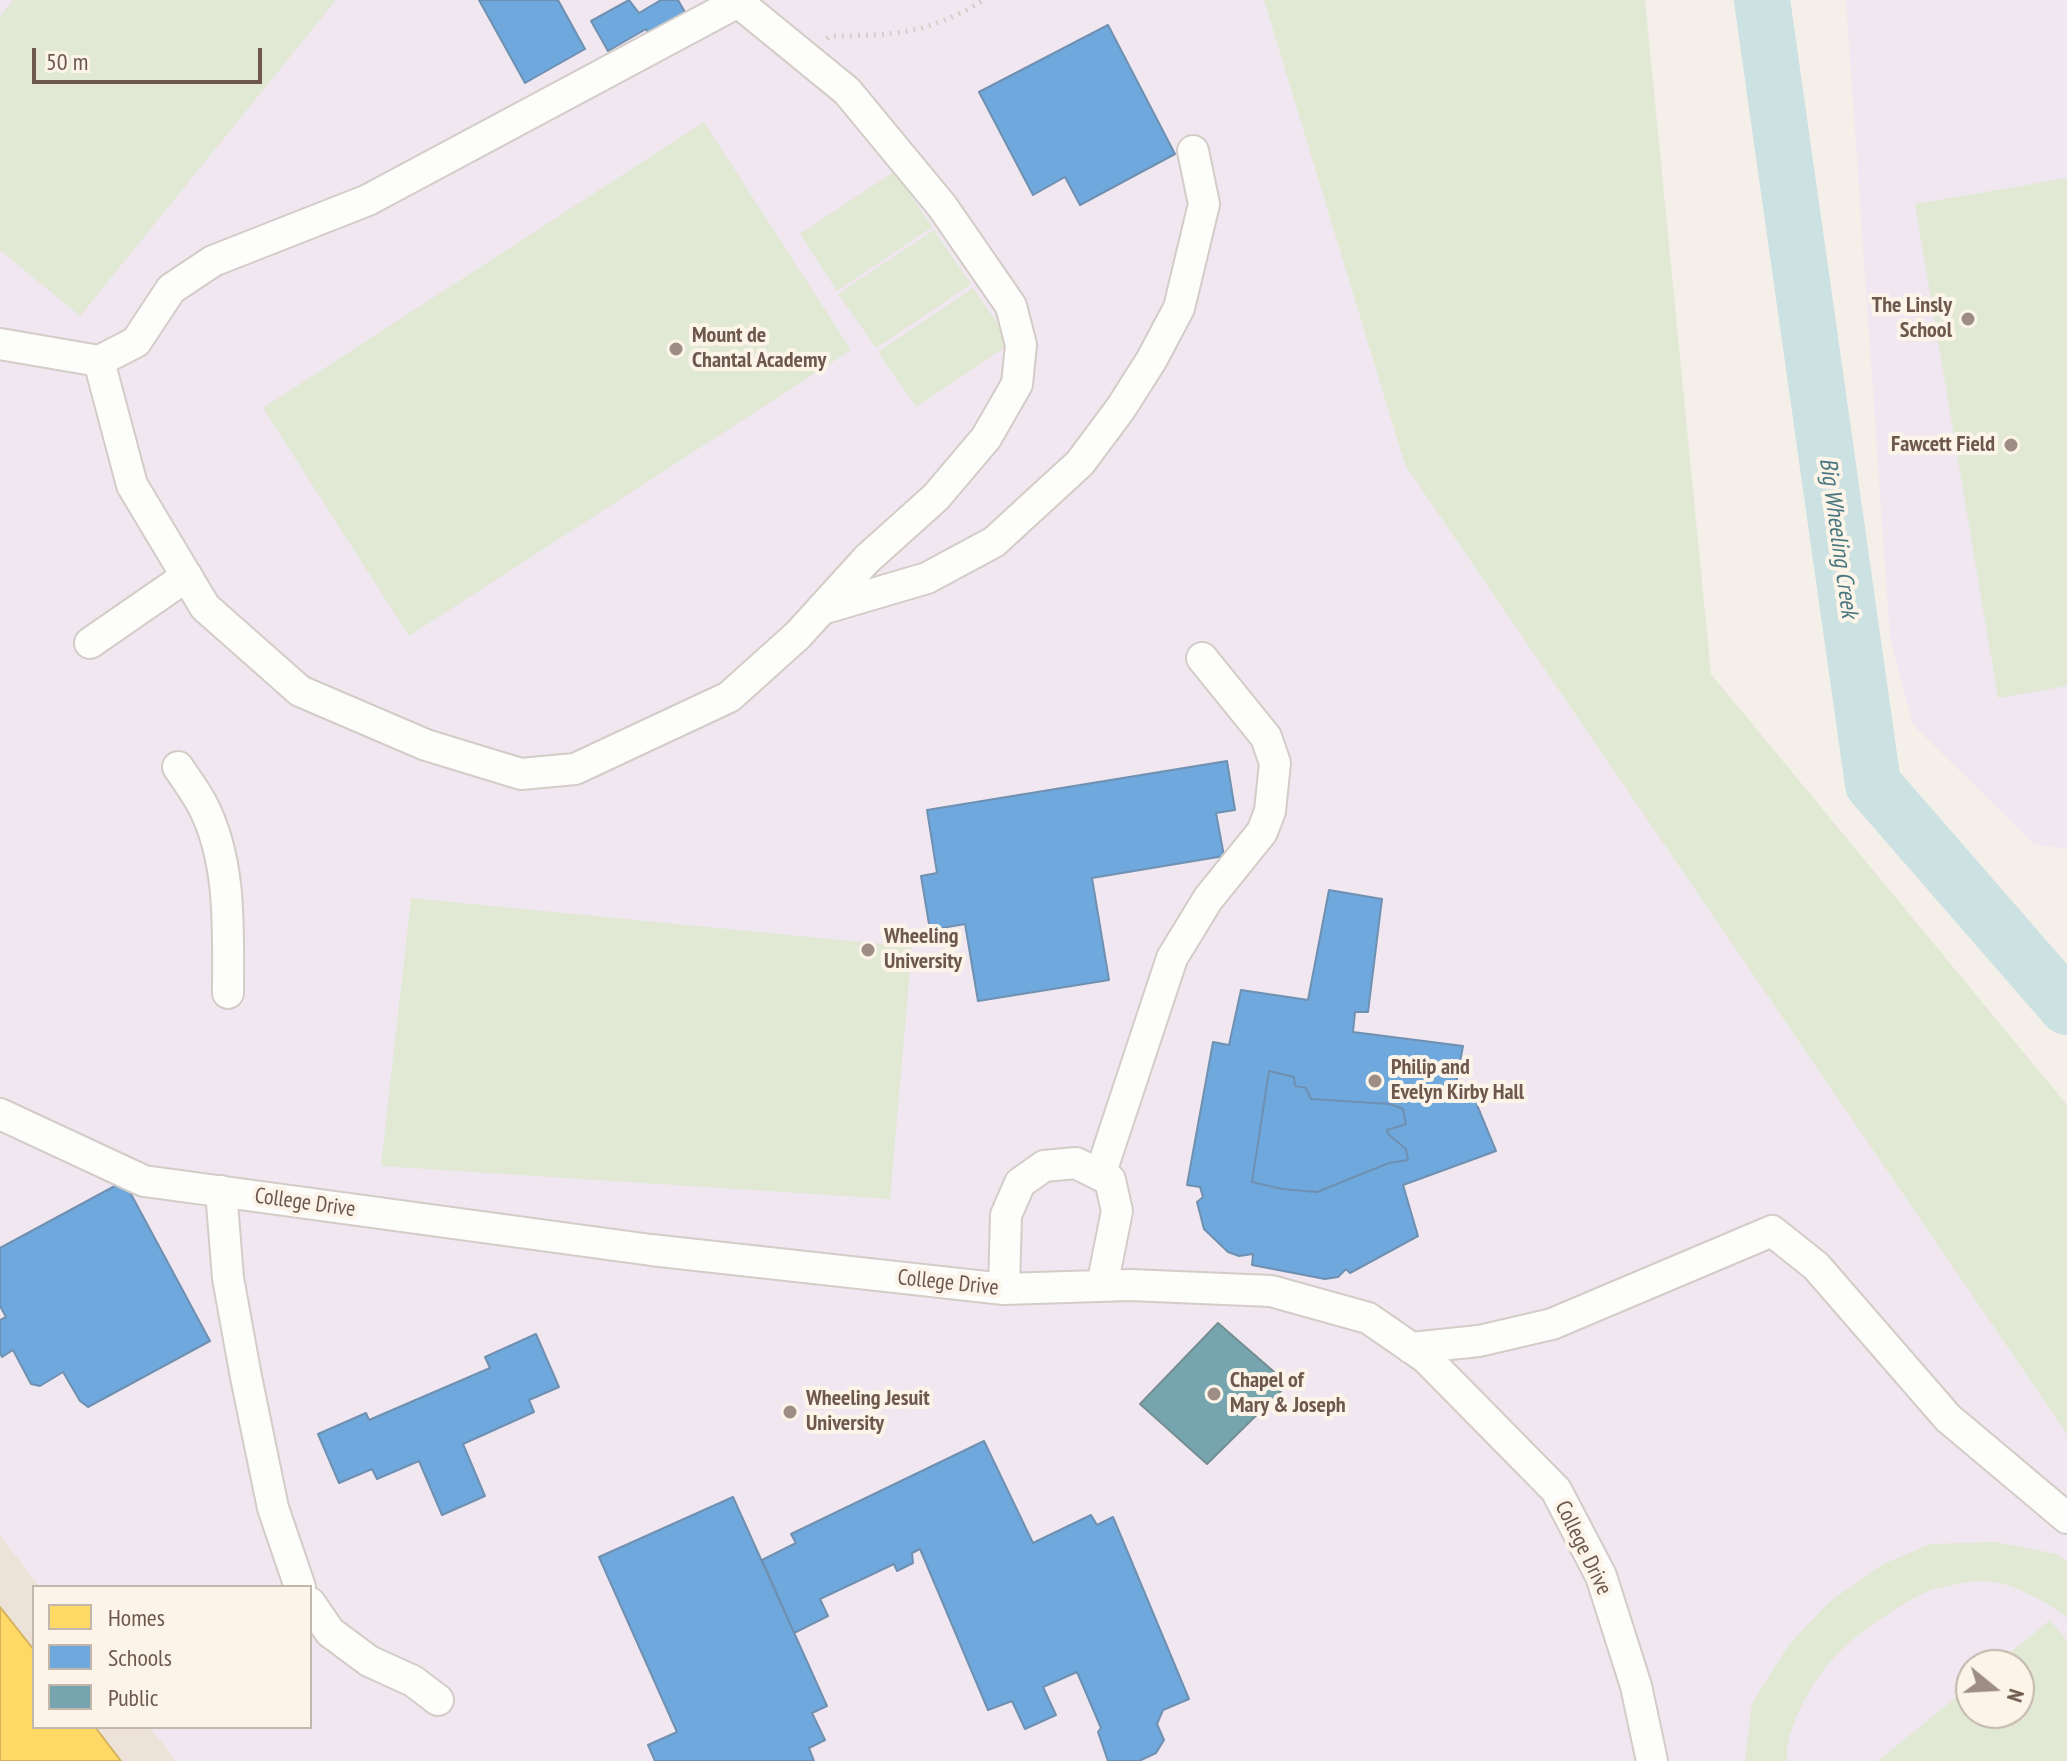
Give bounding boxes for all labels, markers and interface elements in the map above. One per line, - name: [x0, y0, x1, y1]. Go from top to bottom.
- scale bar: [36, 32, 266, 82]
- text: 50 m: [46, 46, 88, 77]
- place label: The Linsly School: [1872, 293, 1952, 344]
- marker: The Linsly School: [1959, 310, 1977, 328]
- place label: Mount de Chantal Academy: [692, 323, 826, 374]
- marker: Mount de Chantal Academy: [667, 340, 685, 358]
- place label: Fawcett Field: [1891, 432, 1995, 458]
- marker: Fawcett Field: [2002, 436, 2020, 454]
- water label: Big Wheeling Creek: [1813, 456, 1863, 620]
- place label: Wheeling University: [884, 924, 962, 976]
- marker: Wheeling University: [859, 941, 877, 959]
- place label: Philip and Evelyn Kirby Hall: [1391, 1055, 1524, 1106]
- marker: Philip and Evelyn Kirby Hall: [1366, 1072, 1384, 1090]
- street label: College Drive: [253, 1183, 357, 1223]
- street label: College Drive: [896, 1265, 1000, 1301]
- place label: Chapel of Mary & Joseph: [1230, 1368, 1346, 1420]
- marker: Chapel of Mary & Joseph: [1205, 1385, 1223, 1403]
- place label: Wheeling Jesuit University: [806, 1386, 930, 1438]
- marker: Wheeling Jesuit University: [781, 1403, 799, 1421]
- street label: College Drive: [1549, 1497, 1617, 1599]
- legend: [32, 1585, 312, 1729]
- text: Homes: [108, 1602, 165, 1633]
- text: Schools: [108, 1642, 172, 1673]
- north arrow: [1955, 1649, 2035, 1729]
- text: Public: [108, 1682, 158, 1713]
- text: N: [2001, 1686, 2031, 1706]

